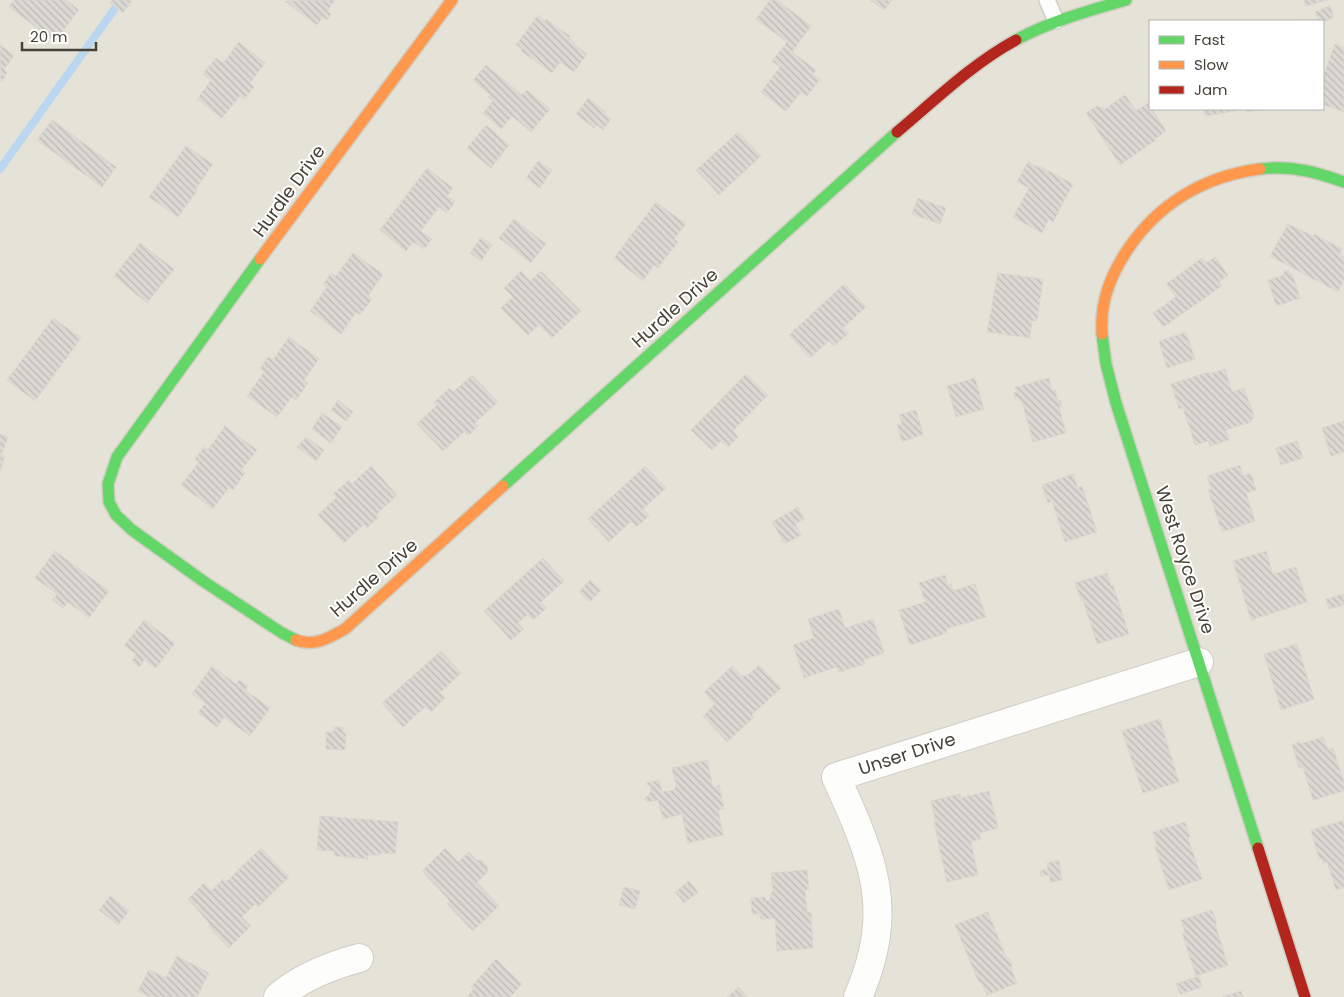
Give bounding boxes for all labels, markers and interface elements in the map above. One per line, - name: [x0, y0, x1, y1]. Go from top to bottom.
- scale bar: [22, 20, 96, 52]
- legend: [1149, 20, 1324, 110]
- text: 20 m: [30, 26, 68, 47]
- text: Fast: [1194, 29, 1225, 50]
- text: Slow: [1194, 54, 1229, 75]
- text: Jam: [1194, 79, 1228, 100]
- street label: Hurdle Drive: [247, 140, 331, 242]
- street label: Hurdle Drive: [626, 262, 723, 353]
- street label: West Royce Drive: [1150, 483, 1221, 637]
- street label: Hurdle Drive: [325, 533, 423, 623]
- street label: Unser Drive: [855, 726, 959, 781]

